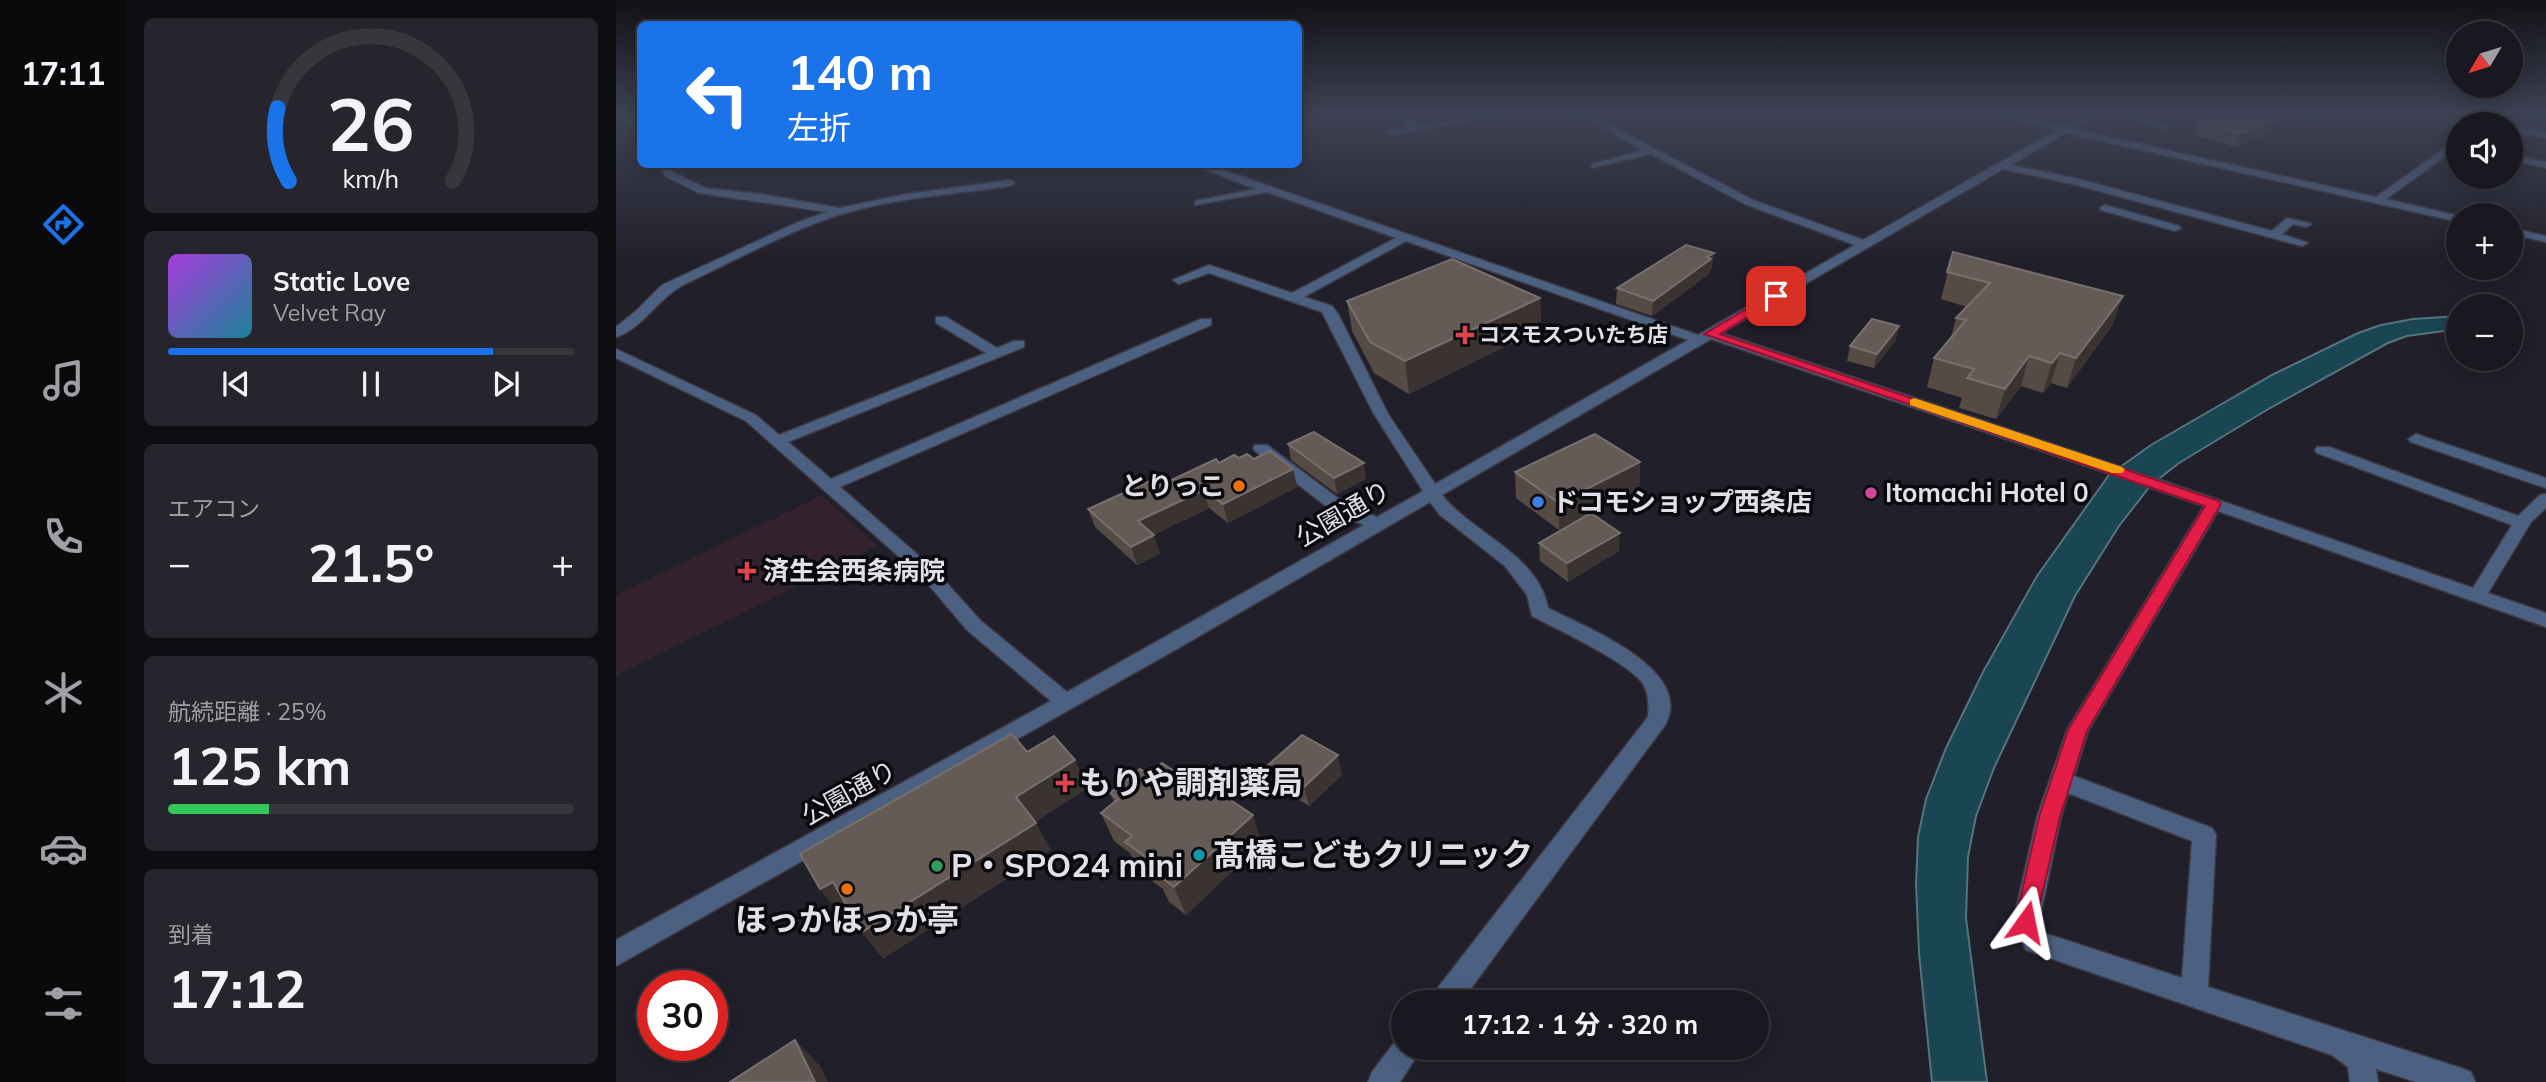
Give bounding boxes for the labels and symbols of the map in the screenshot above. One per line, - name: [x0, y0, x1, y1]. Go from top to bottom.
- north arrow: [2446, 21, 2524, 98]
- pin: [1746, 266, 1806, 326]
- place label: コスモスついたち店: [1479, 321, 1668, 347]
- marker: コスモスついたち店: [1457, 327, 1473, 343]
- place label: とりっこ: [1121, 469, 1225, 502]
- street label: 公園通り: [1289, 473, 1396, 554]
- place label: Itomachi Hotel 0: [1885, 476, 2089, 509]
- marker: とりっこ: [1231, 478, 1247, 494]
- place label: ドコモショップ西条店: [1552, 485, 1812, 518]
- marker: Itomachi Hotel 0: [1863, 485, 1879, 501]
- marker: ドコモショップ西条店: [1530, 494, 1546, 510]
- place label: 済生会西条病院: [763, 554, 945, 587]
- marker: 済生会西条病院: [737, 561, 757, 581]
- street label: 公園通り: [795, 753, 902, 832]
- place label: もりや調剤薬局: [1079, 762, 1303, 802]
- marker: もりや調剤薬局: [1057, 775, 1073, 791]
- place label: 髙橋こどもクリニック: [1213, 834, 1533, 874]
- place label: P・SPO24 mini: [951, 845, 1183, 885]
- marker: 髙橋こどもクリニック: [1191, 847, 1207, 863]
- marker: P・SPO24 mini: [929, 858, 945, 874]
- marker: ほっかほっか亭: [839, 881, 855, 897]
- position arrow: [1989, 885, 2063, 959]
- place label: ほっかほっか亭: [735, 899, 959, 939]
- speed limit sign: 30: [637, 970, 728, 1061]

